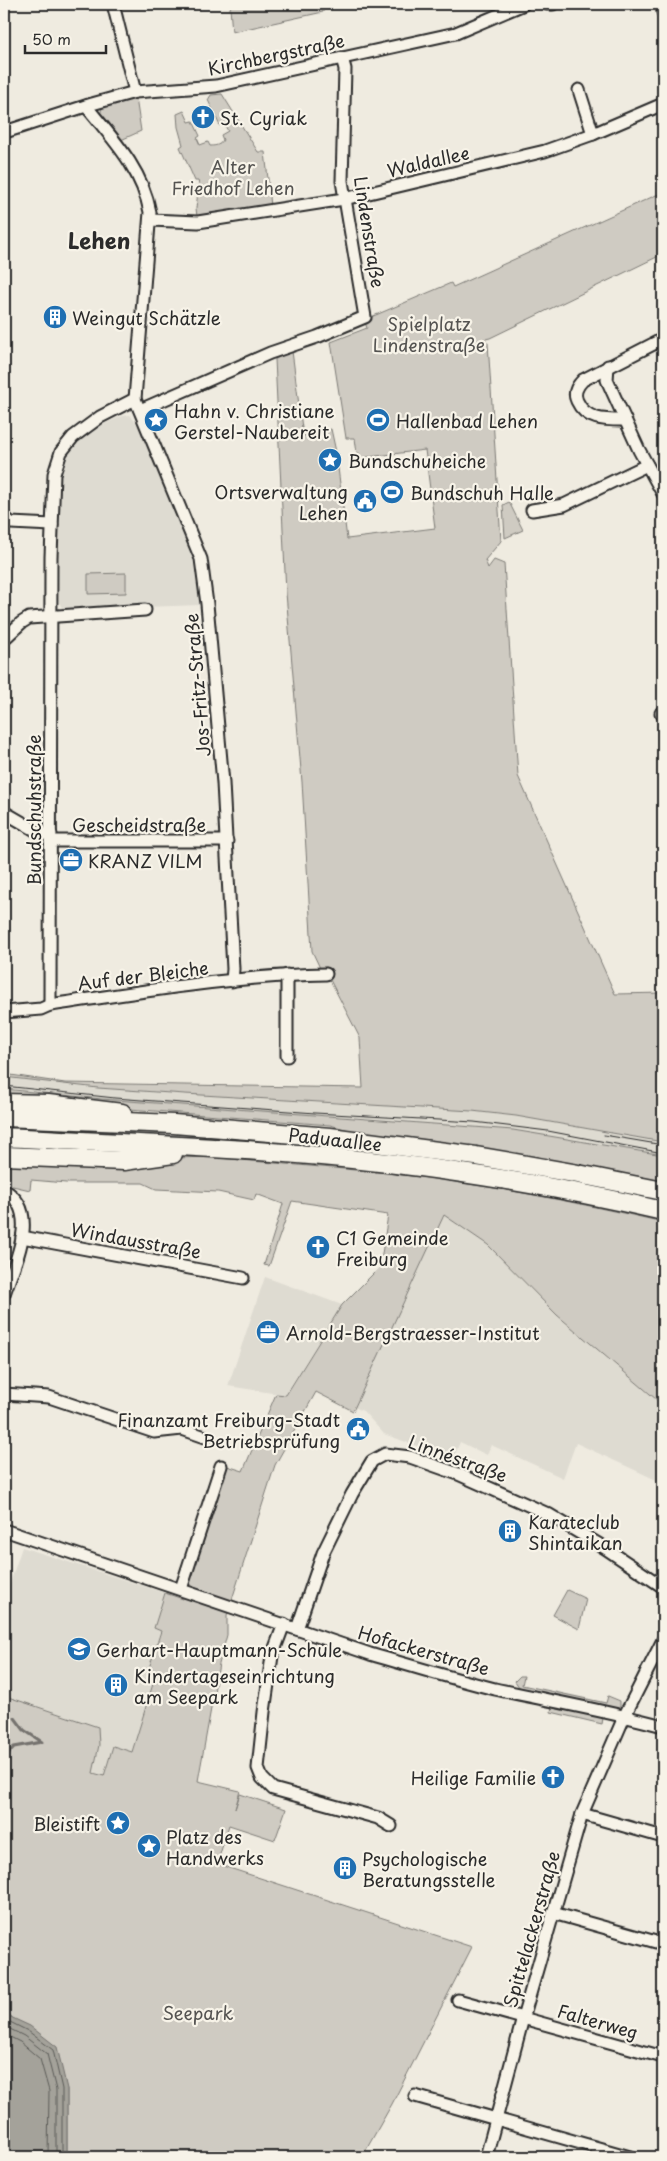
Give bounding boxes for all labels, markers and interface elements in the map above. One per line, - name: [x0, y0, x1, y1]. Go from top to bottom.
- scale bar: [25, 22, 106, 54]
- street label: Kirchbergstraße: [205, 26, 347, 82]
- text: 50 m: [32, 27, 71, 50]
- church icon: St. Cyriak: [190, 104, 216, 130]
- place label: St. Cyriak: [220, 104, 307, 131]
- street label: Waldallee: [384, 138, 472, 184]
- park label: Alter Friedhof Lehen: [172, 153, 294, 201]
- street label: Lindenstraße: [348, 174, 392, 290]
- district label: Lehen: [68, 223, 130, 256]
- building icon: Weingut Schätzle: [42, 304, 68, 330]
- place label: Weingut Schätzle: [72, 304, 221, 331]
- park label: Spielplatz Lindenstraße: [373, 310, 485, 358]
- place label: Hahn v. Christiane Gerstel-Naubereit: [174, 397, 335, 445]
- place icon: Hahn v. Christiane Gerstel-Naubereit: [143, 407, 169, 433]
- sports icon: Hallenbad Lehen: [365, 407, 391, 433]
- place label: Hallenbad Lehen: [396, 407, 538, 434]
- place icon: Bundschuheiche: [317, 447, 343, 473]
- place label: Bundschuheiche: [348, 447, 486, 474]
- place label: Ortsverwaltung Lehen: [214, 478, 348, 526]
- sports icon: Bundschuh Halle: [379, 479, 405, 505]
- place label: Bundschuh Halle: [410, 479, 554, 506]
- public building icon: Ortsverwaltung Lehen: [352, 488, 378, 514]
- street label: Jos-Fritz-Straße: [177, 612, 217, 758]
- street label: Bundschuhstraße: [20, 734, 47, 886]
- street label: Gescheidstraße: [72, 811, 206, 838]
- office icon: KRANZ VILM: [58, 847, 84, 873]
- place label: KRANZ VILM: [88, 847, 202, 874]
- street label: Auf der Bleiche: [76, 954, 210, 996]
- street label: Paduaallee: [287, 1121, 383, 1157]
- street label: Windausstraße: [69, 1215, 203, 1265]
- place label: C1 Gemeinde Freiburg: [336, 1224, 449, 1272]
- church icon: C1 Gemeinde Freiburg: [305, 1234, 331, 1260]
- office icon: Arnold-Bergstraesser-Institut: [255, 1319, 281, 1345]
- place label: Arnold-Bergstraesser-Institut: [286, 1319, 540, 1346]
- place label: Finanzamt Freiburg-Stadt Betriebsprüfung: [117, 1406, 340, 1454]
- public building icon: Finanzamt Freiburg-Stadt Betriebsprüfung: [345, 1416, 371, 1442]
- street label: Linnéstraße: [405, 1428, 511, 1488]
- place label: Karateclub Shintaikan: [528, 1508, 623, 1556]
- building icon: Karateclub Shintaikan: [497, 1518, 523, 1544]
- street label: Hofackerstraße: [355, 1618, 493, 1682]
- school or university icon: Gerhart-Hauptmann-Schule: [66, 1636, 92, 1662]
- place label: Gerhart-Hauptmann-Schule: [96, 1636, 342, 1663]
- place label: Kindertageseinrichtung am Seepark: [134, 1662, 335, 1710]
- building icon: Kindertageseinrichtung am Seepark: [103, 1672, 129, 1698]
- place label: Heilige Familie: [411, 1764, 536, 1791]
- church icon: Heilige Familie: [540, 1764, 566, 1790]
- place label: Bleistift: [33, 1810, 100, 1837]
- place icon: Bleistift: [105, 1810, 131, 1836]
- place label: Platz des Handwerks: [166, 1823, 264, 1871]
- place icon: Platz des Handwerks: [136, 1833, 162, 1859]
- place label: Psychologische Beratungsstelle: [362, 1845, 495, 1893]
- street label: Spittelackerstraße: [496, 1848, 566, 2010]
- building icon: Psychologische Beratungsstelle: [332, 1855, 358, 1881]
- street label: Falterweg: [554, 1997, 642, 2045]
- park label: Seepark: [163, 1999, 234, 2026]

